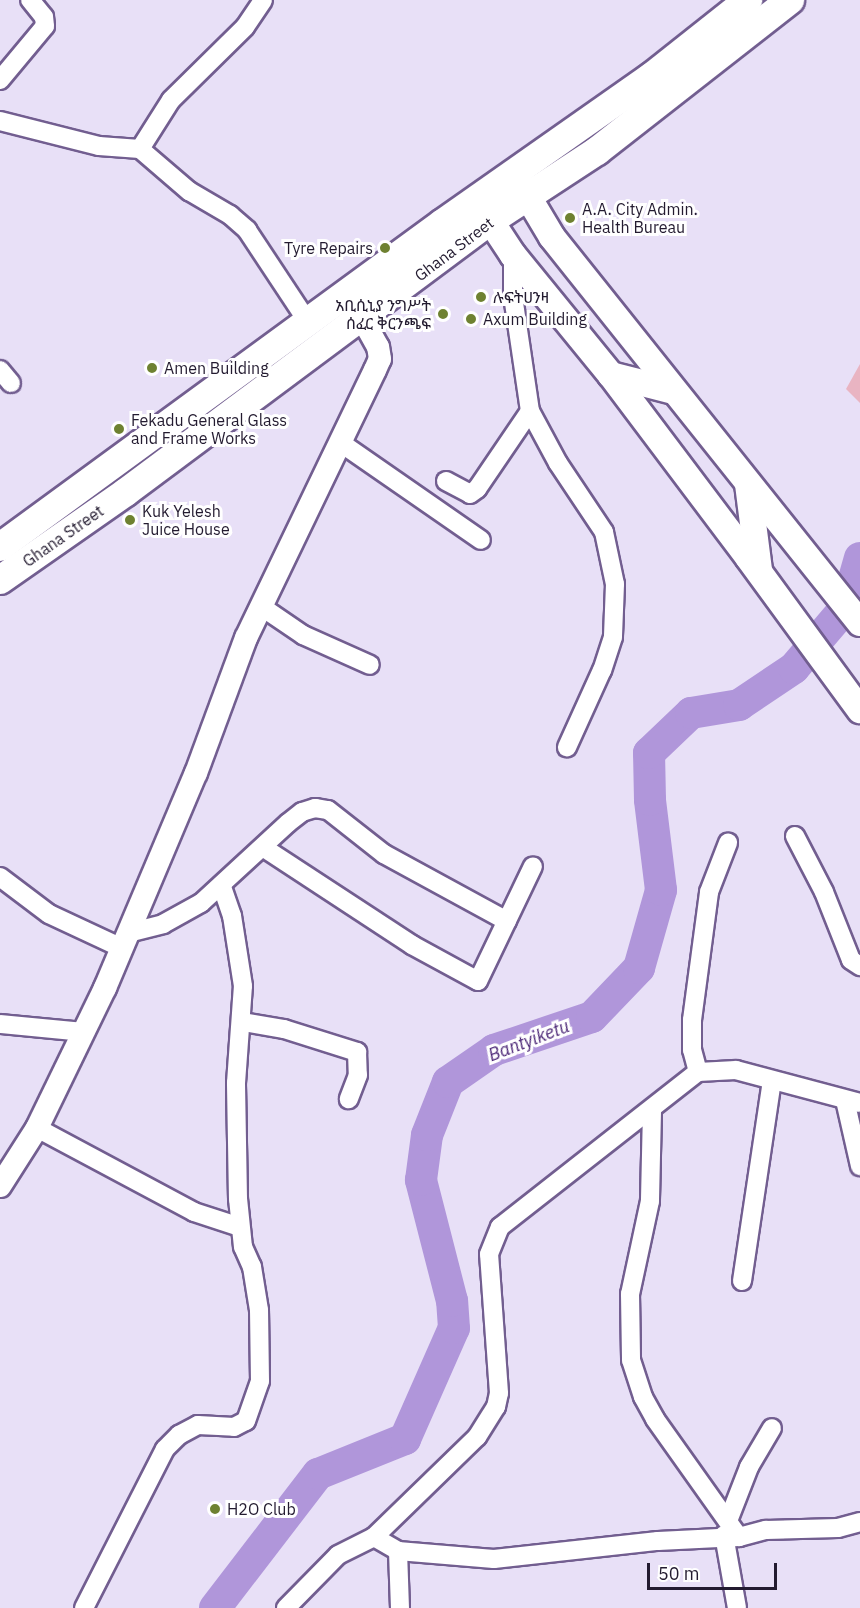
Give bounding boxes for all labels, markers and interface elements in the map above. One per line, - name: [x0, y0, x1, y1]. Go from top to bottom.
- place label: A.A. City Admin. Health Bureau: [582, 199, 698, 237]
- marker: A.A. City Admin. Health Bureau: [563, 211, 577, 225]
- street label: Ghana Street: [411, 213, 497, 285]
- place label: Tyre Repairs: [284, 238, 373, 258]
- marker: Tyre Repairs: [378, 241, 392, 255]
- place label: ሉፍትሀንዛ: [493, 287, 549, 307]
- marker: ሉፍትሀንዛ: [474, 290, 488, 304]
- place label: አቢሲኒያ ንግሥት ሰፈር ቅርንጫፍ: [335, 295, 431, 333]
- marker: አቢሲኒያ ንግሥት ሰፈር ቅርንጫፍ: [436, 307, 450, 321]
- place label: Axum Building: [483, 309, 587, 329]
- marker: Axum Building: [464, 312, 478, 326]
- place label: Amen Building: [164, 358, 269, 378]
- marker: Amen Building: [145, 361, 159, 375]
- place label: Fekadu General Glass and Frame Works: [131, 410, 287, 448]
- marker: Fekadu General Glass and Frame Works: [112, 422, 126, 436]
- street label: Ghana Street: [19, 501, 107, 571]
- place label: Kuk Yelesh Juice House: [142, 501, 230, 539]
- marker: Kuk Yelesh Juice House: [123, 513, 137, 527]
- water label: Bantyiketu: [485, 1016, 573, 1066]
- place label: H2O Club: [227, 1499, 296, 1519]
- marker: H2O Club: [208, 1502, 222, 1516]
- scale bar: [650, 1551, 780, 1589]
- text: 50 m: [658, 1562, 700, 1585]

